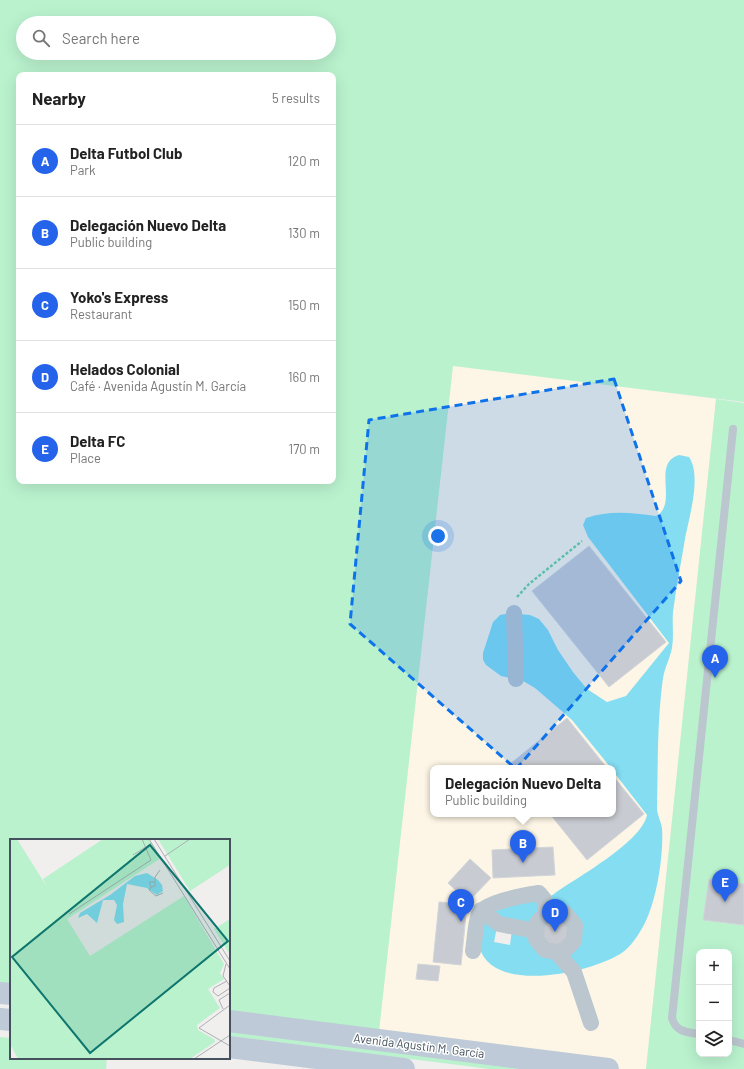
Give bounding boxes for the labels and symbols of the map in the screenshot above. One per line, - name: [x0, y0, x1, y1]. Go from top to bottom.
- your location: [428, 526, 448, 546]
- pin: A: [702, 645, 728, 678]
- pin: B: [510, 830, 536, 863]
- inset map: [10, 839, 230, 1059]
- pin: E: [712, 869, 738, 902]
- pin: C: [448, 889, 474, 922]
- pin: D: [542, 899, 568, 932]
- street label: Avenida Agustín M. García: [353, 1030, 485, 1060]

